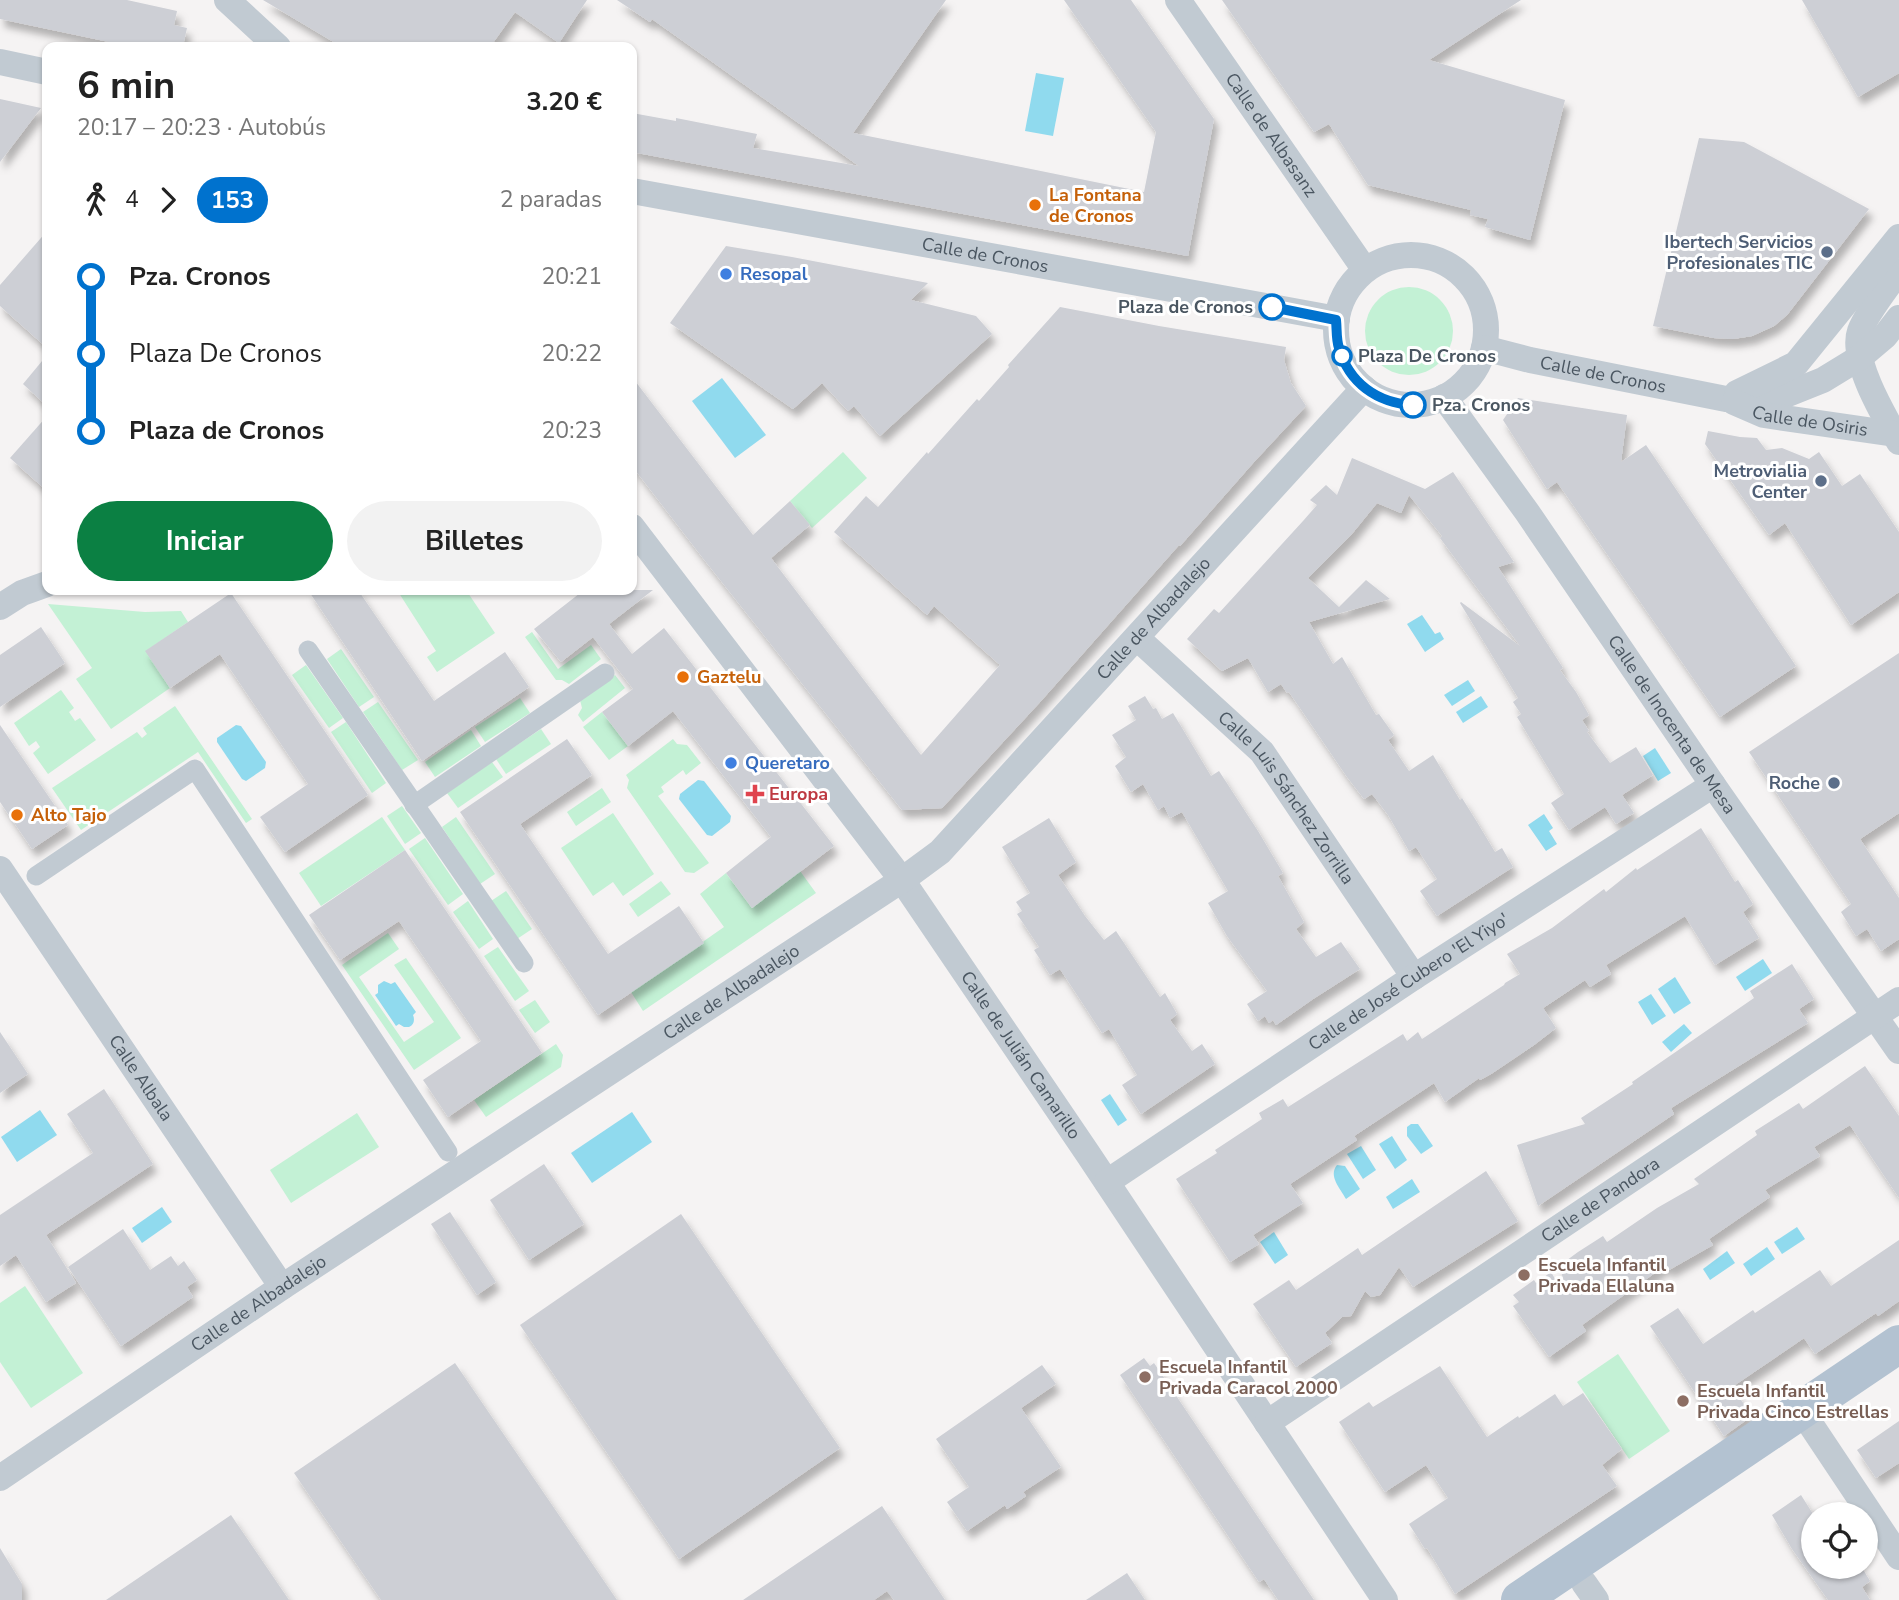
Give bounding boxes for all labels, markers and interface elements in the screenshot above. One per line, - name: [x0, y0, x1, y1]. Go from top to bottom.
- text: 6 min: [77, 60, 175, 111]
- street label: Calle de Albasanz: [1220, 68, 1323, 202]
- text: 3.20 €: [526, 84, 602, 119]
- text: 20:17 – 20:23 · Autobús: [77, 112, 326, 143]
- icon: walk: [77, 181, 115, 219]
- icon: forward: [149, 181, 187, 219]
- place label: La Fontana de Cronos: [1049, 183, 1142, 228]
- text: 4: [125, 184, 139, 215]
- text: 153: [211, 184, 254, 216]
- text: 2 paradas: [500, 184, 602, 215]
- marker: La Fontana de Cronos: [1027, 197, 1043, 213]
- place label: Ibertech Servicios Profesionales TIC: [1664, 230, 1813, 275]
- street label: Calle de Cronos: [920, 232, 1050, 278]
- marker: Ibertech Servicios Profesionales TIC: [1819, 244, 1835, 260]
- text: Pza. Cronos: [129, 259, 271, 294]
- text: 20:21: [542, 261, 602, 292]
- place label: Resopal: [740, 262, 808, 286]
- marker: Resopal: [718, 266, 734, 282]
- marker: Plaza de Cronos: [1259, 294, 1285, 320]
- place label: Plaza de Cronos: [1118, 295, 1253, 319]
- text: Plaza De Cronos: [129, 336, 322, 371]
- text: 20:22: [542, 338, 602, 369]
- place label: Plaza De Cronos: [1358, 344, 1496, 368]
- marker: Plaza De Cronos: [1332, 346, 1352, 366]
- street label: Calle de Cronos: [1538, 350, 1668, 399]
- marker: Pza. Cronos: [1400, 392, 1426, 418]
- place label: Pza. Cronos: [1432, 393, 1530, 417]
- street label: Calle de Osiris: [1748, 399, 1869, 442]
- text: Plaza de Cronos: [129, 413, 324, 448]
- text: 20:23: [542, 415, 602, 446]
- place label: Metrovialia Center: [1714, 459, 1807, 504]
- marker: Metrovialia Center: [1813, 473, 1829, 489]
- button: Iniciar: [77, 501, 333, 581]
- button: Billetes: [347, 501, 602, 581]
- street label: Calle de Albadalejo: [1091, 552, 1216, 685]
- street label: Calle de Inocenta de Mesa: [1602, 630, 1742, 819]
- place label: Gaztelu: [697, 665, 761, 689]
- marker: Gaztelu: [675, 669, 691, 685]
- street label: Calle Luis Sánchez Zorrilla: [1213, 706, 1360, 889]
- place label: Queretaro: [745, 751, 830, 775]
- marker: Queretaro: [723, 755, 739, 771]
- place label: Roche: [1769, 771, 1820, 795]
- marker: Roche: [1826, 775, 1842, 791]
- place label: Europa: [769, 782, 828, 806]
- marker: Europa: [747, 786, 763, 802]
- place label: Alto Tajo: [31, 803, 107, 827]
- marker: Alto Tajo: [9, 807, 25, 823]
- street label: Calle de José Cubero 'El Yiyo': [1304, 907, 1513, 1056]
- street label: Calle de Albadalejo: [658, 939, 804, 1046]
- street label: Calle de Julián Camarillo: [955, 966, 1086, 1144]
- street label: Calle Albala: [103, 1030, 179, 1126]
- street label: Calle de Pandora: [1536, 1152, 1664, 1248]
- street label: Calle de Albadalejo: [186, 1249, 331, 1357]
- place label: Escuela Infantil Privada Ellaluna: [1538, 1253, 1674, 1298]
- marker: Escuela Infantil Privada Ellaluna: [1516, 1267, 1532, 1283]
- place label: Escuela Infantil Privada Caracol 2000: [1159, 1355, 1338, 1400]
- marker: Escuela Infantil Privada Caracol 2000: [1137, 1369, 1153, 1385]
- place label: Escuela Infantil Privada Cinco Estrellas: [1697, 1379, 1889, 1424]
- marker: Escuela Infantil Privada Cinco Estrellas: [1675, 1393, 1691, 1409]
- map controls: [1801, 1502, 1878, 1579]
- button: locate: [1801, 1502, 1878, 1579]

